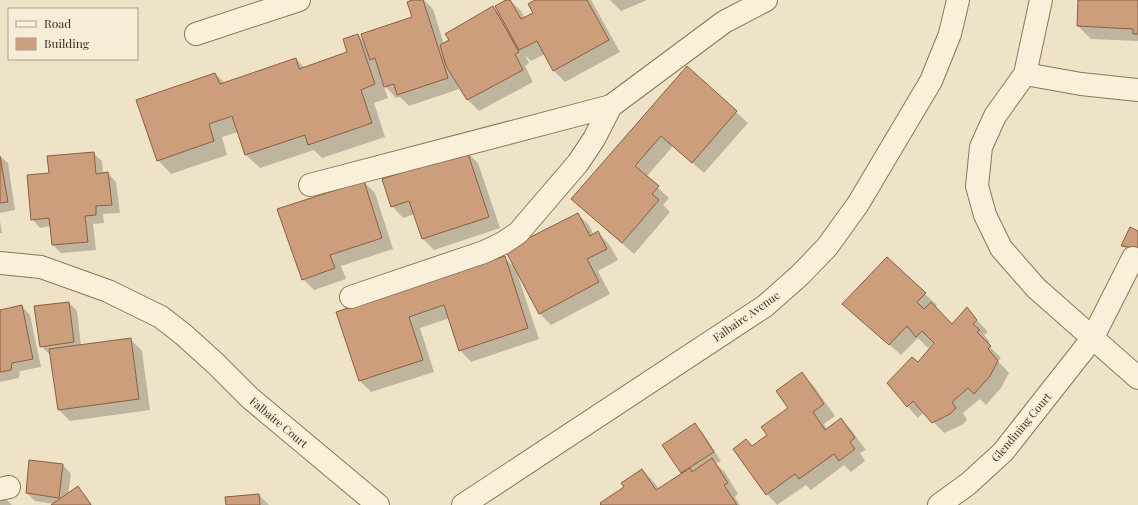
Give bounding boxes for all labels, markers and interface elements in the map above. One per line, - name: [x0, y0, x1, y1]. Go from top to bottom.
- legend: [8, 8, 138, 60]
- text: Road: [44, 15, 71, 31]
- text: Building: [44, 35, 90, 51]
- street label: Falbaire Avenue: [710, 287, 783, 345]
- street label: Glendining Court: [988, 389, 1054, 465]
- street label: Falbaire Court: [247, 393, 311, 451]

